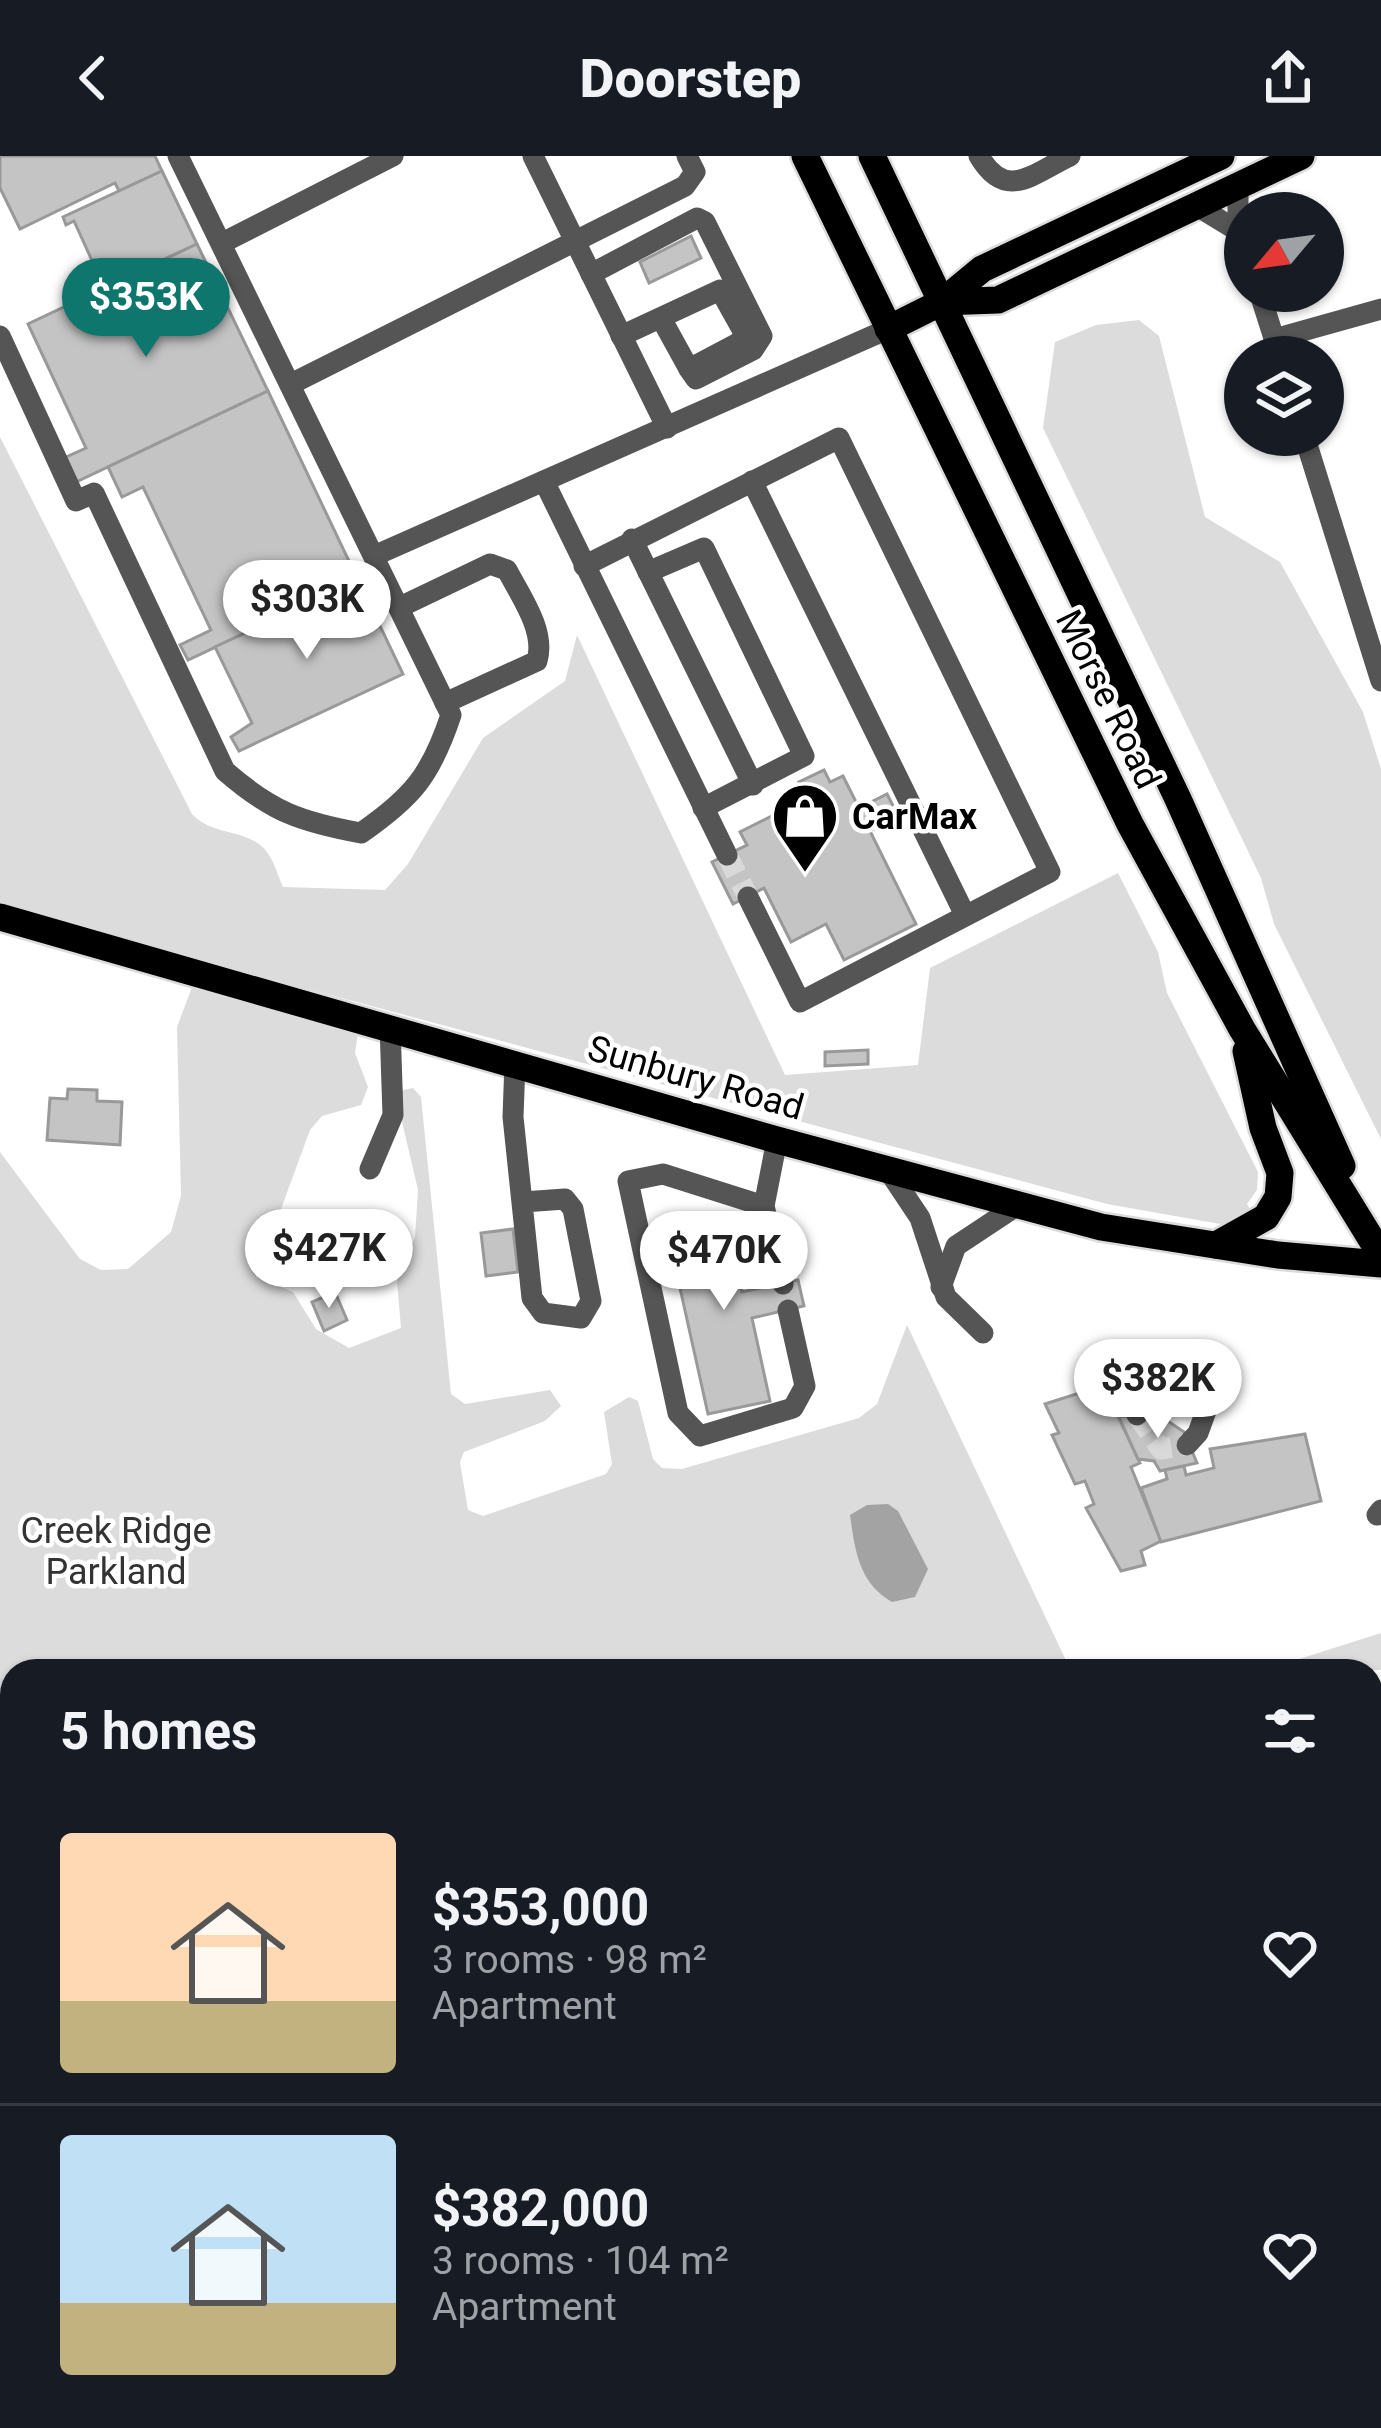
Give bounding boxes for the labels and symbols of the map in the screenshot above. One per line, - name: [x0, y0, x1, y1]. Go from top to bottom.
- north arrow: [1224, 192, 1344, 312]
- pin: $353K: [62, 258, 230, 360]
- pin: $303K: [223, 560, 391, 662]
- street label: Morse Road: [1047, 603, 1169, 796]
- shop icon: CarMax: [770, 781, 840, 875]
- place label: CarMax: [852, 796, 978, 838]
- street label: Sunbury Road: [583, 1027, 808, 1129]
- pin: $427K: [245, 1209, 413, 1311]
- pin: $470K: [640, 1211, 808, 1313]
- pin: $382K: [1074, 1339, 1242, 1441]
- park label: Creek Ridge Parkland: [20, 1510, 212, 1593]

